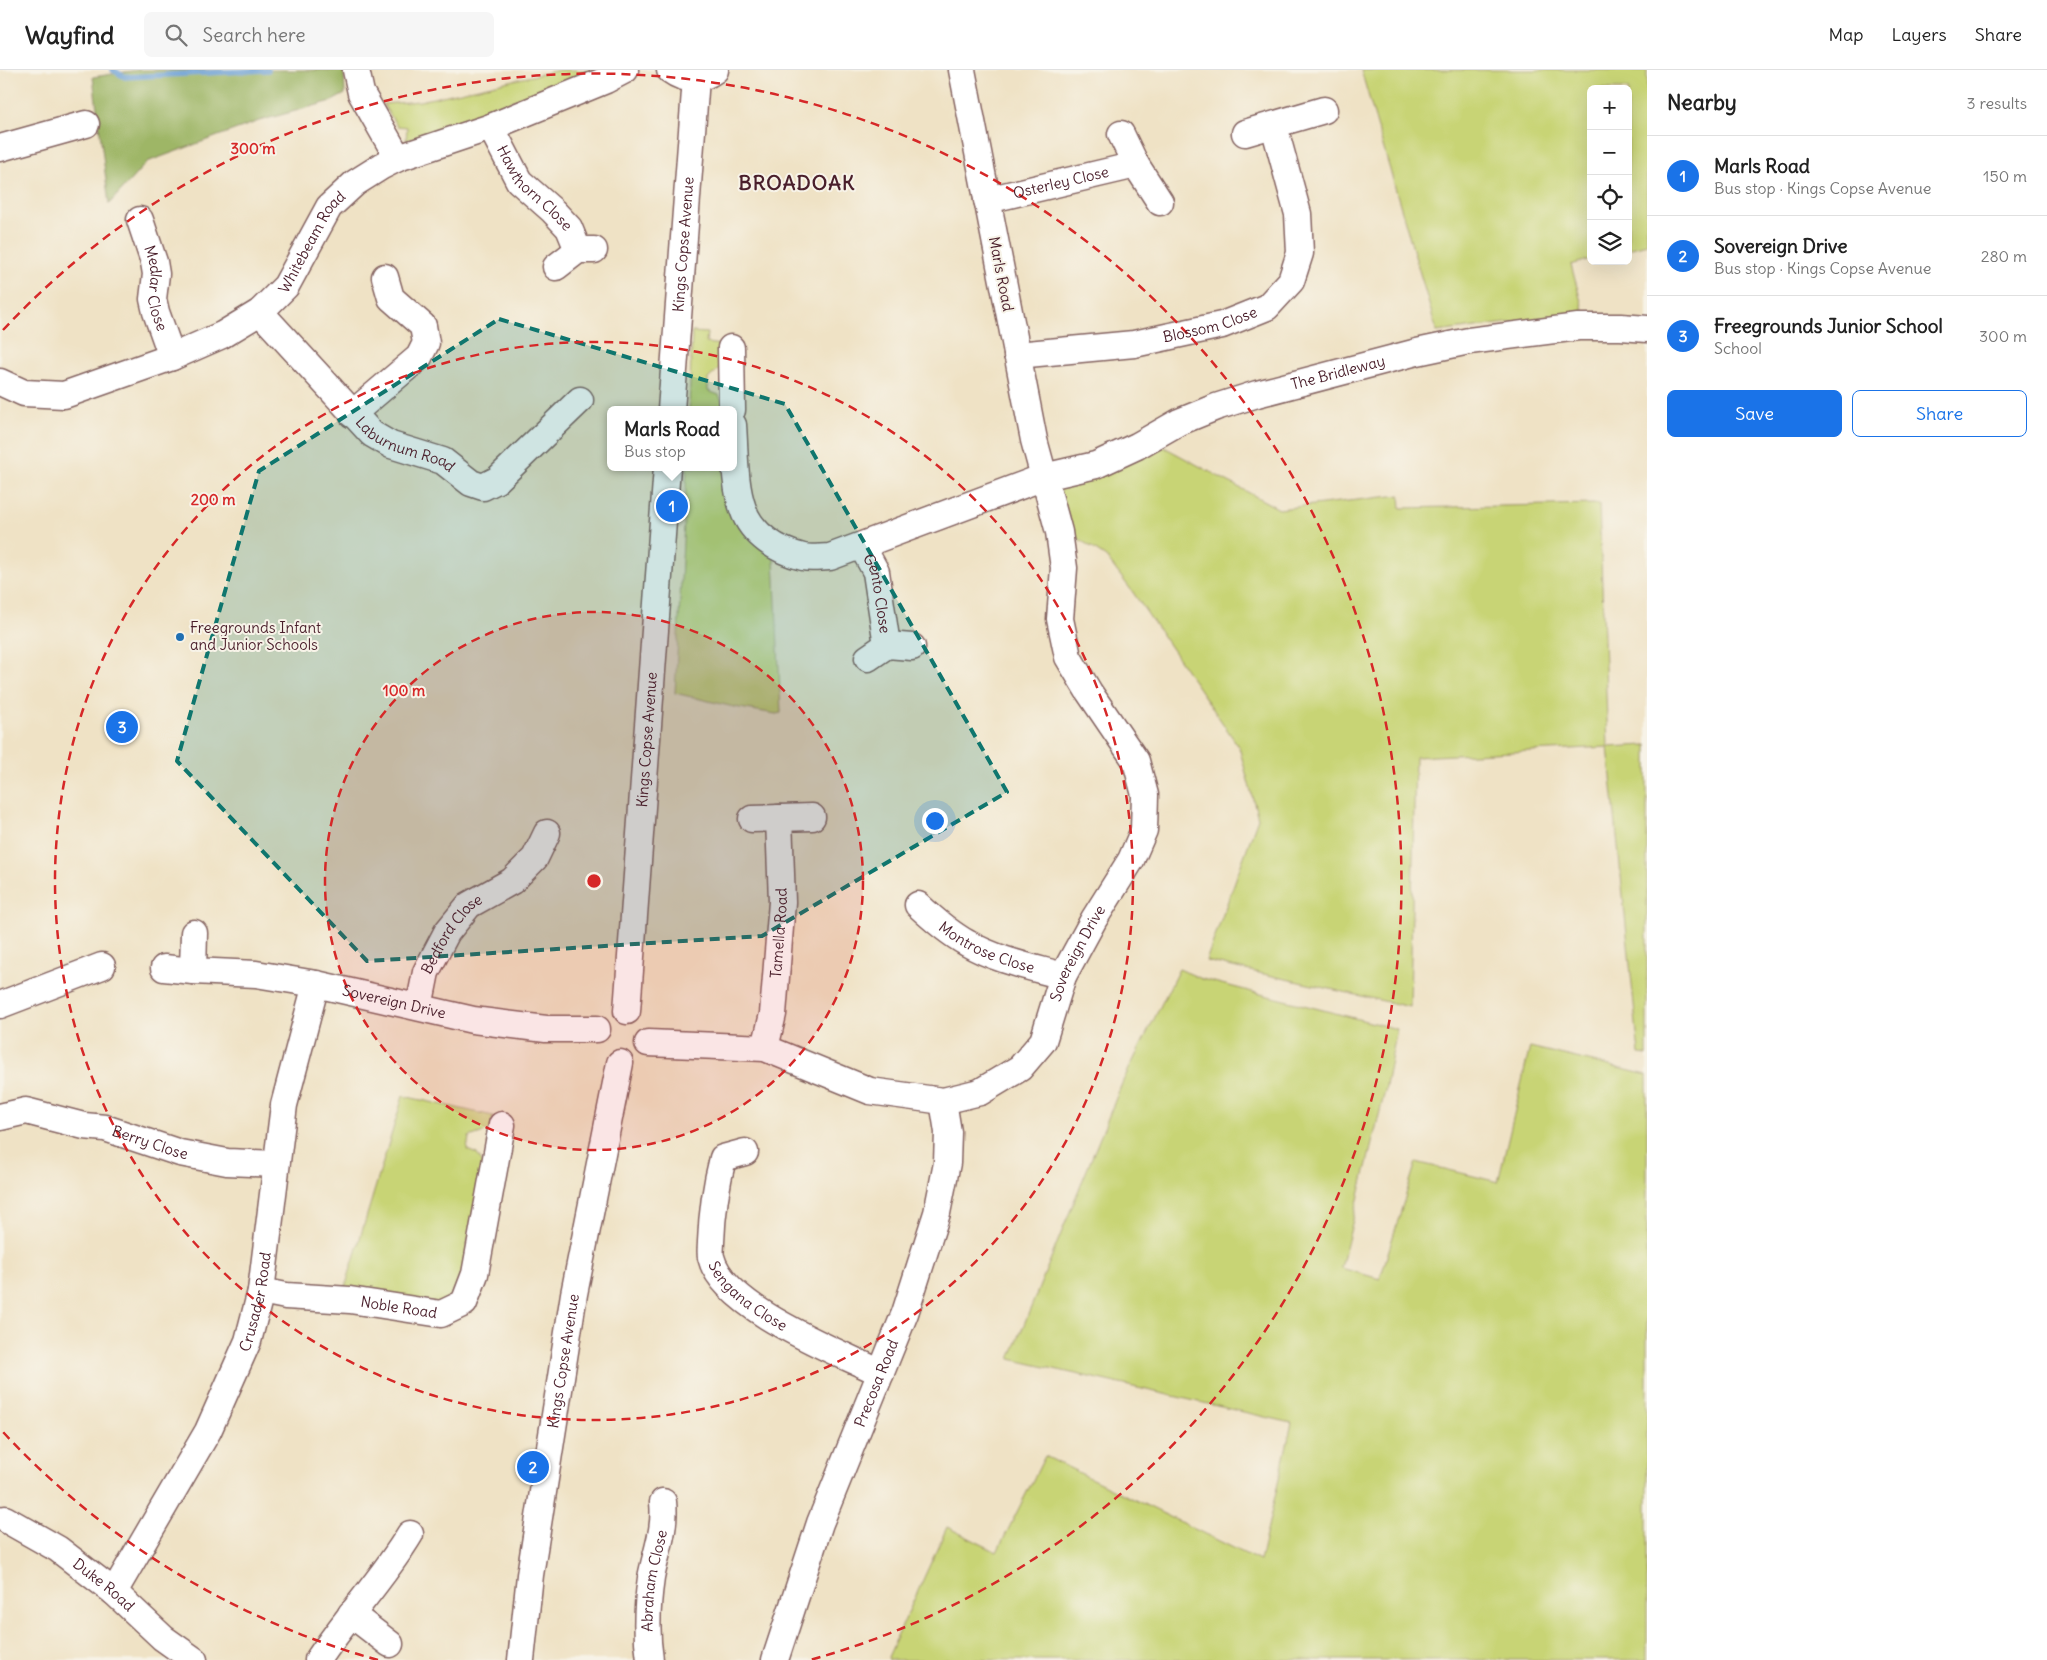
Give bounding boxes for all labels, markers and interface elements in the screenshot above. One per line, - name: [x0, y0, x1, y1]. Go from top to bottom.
- search box: [144, 12, 494, 57]
- text: Wayfind: [25, 20, 114, 50]
- icon: search: [162, 21, 190, 49]
- text: Search here: [202, 23, 306, 47]
- text: Map: [1828, 23, 1863, 46]
- text: Layers: [1891, 23, 1947, 46]
- text: Share: [1975, 23, 2022, 46]
- map controls: [1587, 85, 1632, 265]
- button: +: [1587, 85, 1632, 130]
- text: Nearby: [1667, 89, 1737, 116]
- text: 3 results: [1967, 93, 2027, 113]
- button: −: [1587, 130, 1632, 175]
- text: 300 m: [231, 139, 276, 158]
- street label: Hawthorn Close: [493, 142, 577, 235]
- text: Marls Road: [1714, 154, 1810, 178]
- street label: Osterley Close: [1011, 162, 1111, 203]
- text: 1: [1680, 166, 1686, 186]
- text: 150 m: [1983, 166, 2027, 186]
- district label: BROADOAK: [739, 170, 855, 195]
- button: locate: [1587, 175, 1632, 220]
- street label: Kings Copse Avenue: [668, 176, 698, 313]
- text: Bus stop · Kings Copse Avenue: [1714, 178, 1931, 198]
- street label: Whitebeam Road: [274, 187, 349, 296]
- button: layers: [1587, 220, 1632, 265]
- text: Sovereign Drive: [1714, 234, 1847, 258]
- street label: Marls Road: [985, 235, 1018, 313]
- street label: Medlar Close: [140, 243, 172, 334]
- text: 2: [1679, 246, 1687, 266]
- text: 280 m: [1981, 246, 2027, 266]
- text: Bus stop · Kings Copse Avenue: [1714, 258, 1931, 278]
- street label: Blossom Close: [1161, 302, 1260, 346]
- text: Freegrounds Junior School: [1714, 314, 1943, 338]
- text: 3: [1678, 326, 1688, 346]
- text: 300 m: [1979, 326, 2027, 346]
- text: School: [1714, 338, 1762, 358]
- street label: The Bridleway: [1289, 351, 1387, 394]
- button: Save: [1667, 390, 1842, 437]
- button: Share: [1852, 390, 2027, 437]
- popup: [607, 406, 737, 471]
- street label: Laburnum Road: [352, 412, 459, 476]
- text: Marls Road: [624, 417, 720, 441]
- text: Bus stop: [624, 441, 686, 461]
- pin: 1: [656, 487, 688, 525]
- text: 200 m: [191, 490, 235, 509]
- street label: Gento Close: [859, 550, 895, 635]
- place label: Freegrounds Infant and Junior Schools: [190, 618, 321, 654]
- marker: Freegrounds Infant and Junior Schools: [174, 631, 186, 643]
- street label: Kings Copse Avenue: [632, 671, 661, 808]
- text: 100 m: [383, 681, 425, 700]
- pin: 3: [106, 708, 138, 746]
- your location: [922, 808, 948, 834]
- centre of rings: [585, 872, 603, 890]
- street label: Tamella Road: [766, 887, 791, 979]
- street label: Bedford Close: [417, 890, 485, 977]
- street label: Sovereign Drive: [1046, 901, 1109, 1004]
- street label: Montrose Close: [935, 917, 1037, 977]
- street label: Sovereign Drive: [341, 980, 448, 1022]
- street label: Berry Close: [110, 1121, 189, 1163]
- street label: Crusader Road: [234, 1251, 275, 1355]
- street label: Sengana Close: [704, 1258, 791, 1335]
- street label: Noble Road: [359, 1292, 439, 1322]
- street label: Kings Copse Avenue: [543, 1293, 583, 1430]
- street label: Precosa Road: [850, 1336, 902, 1430]
- pin: 2: [517, 1448, 549, 1486]
- street label: Abraham Close: [637, 1528, 671, 1632]
- street label: Duke Road: [69, 1554, 139, 1615]

